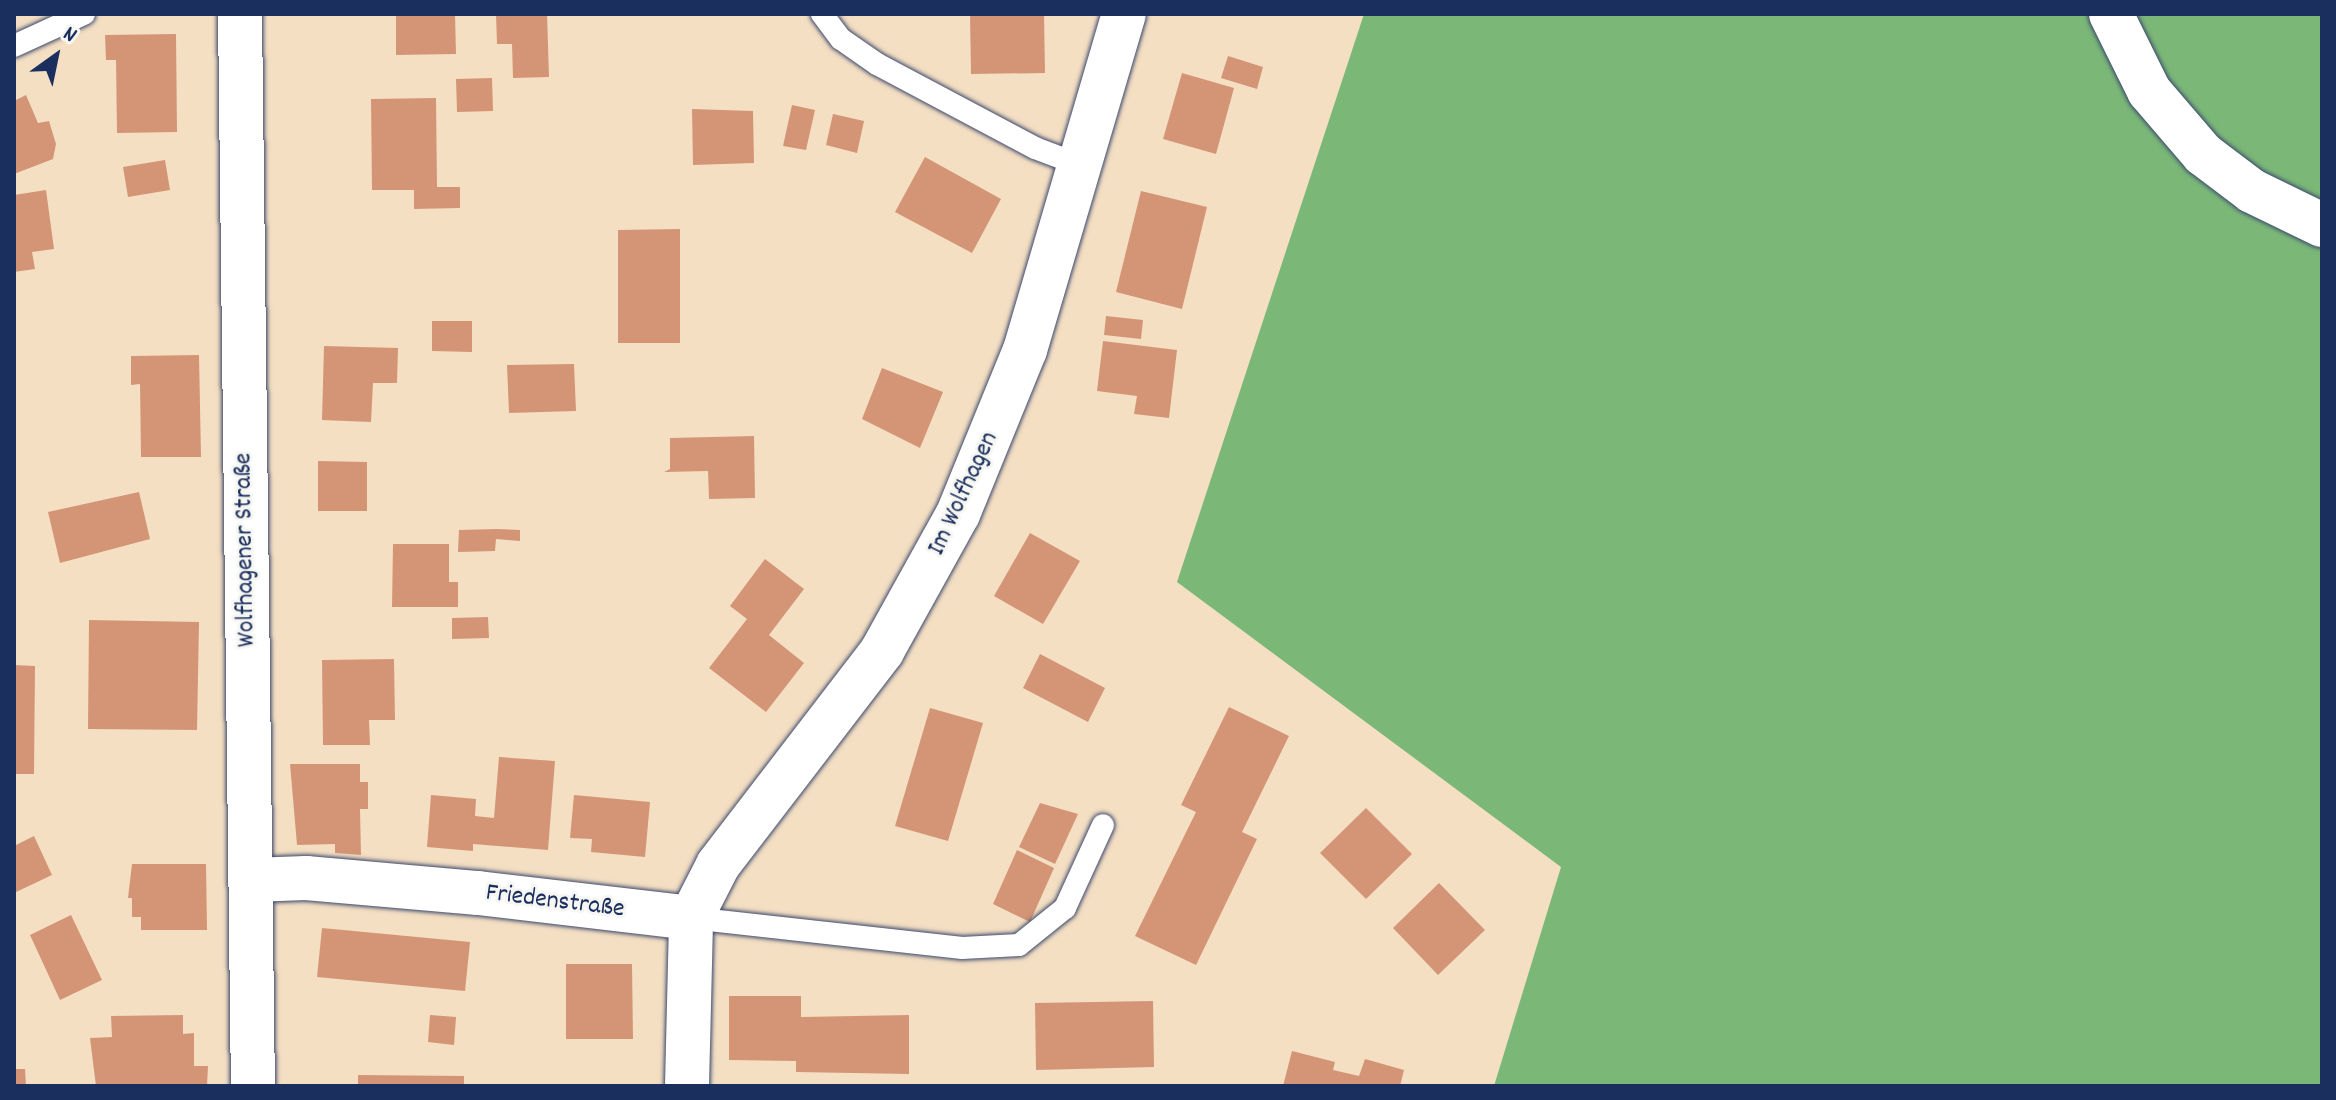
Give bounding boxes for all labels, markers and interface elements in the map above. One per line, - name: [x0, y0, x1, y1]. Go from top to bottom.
- north arrow: [16, 16, 96, 96]
- text: N: [56, 19, 82, 51]
- street label: Im Wolfhagen: [922, 427, 1006, 561]
- street label: Wolfhagener Straße: [229, 452, 263, 648]
- street label: Friedenstraße: [484, 878, 626, 926]

